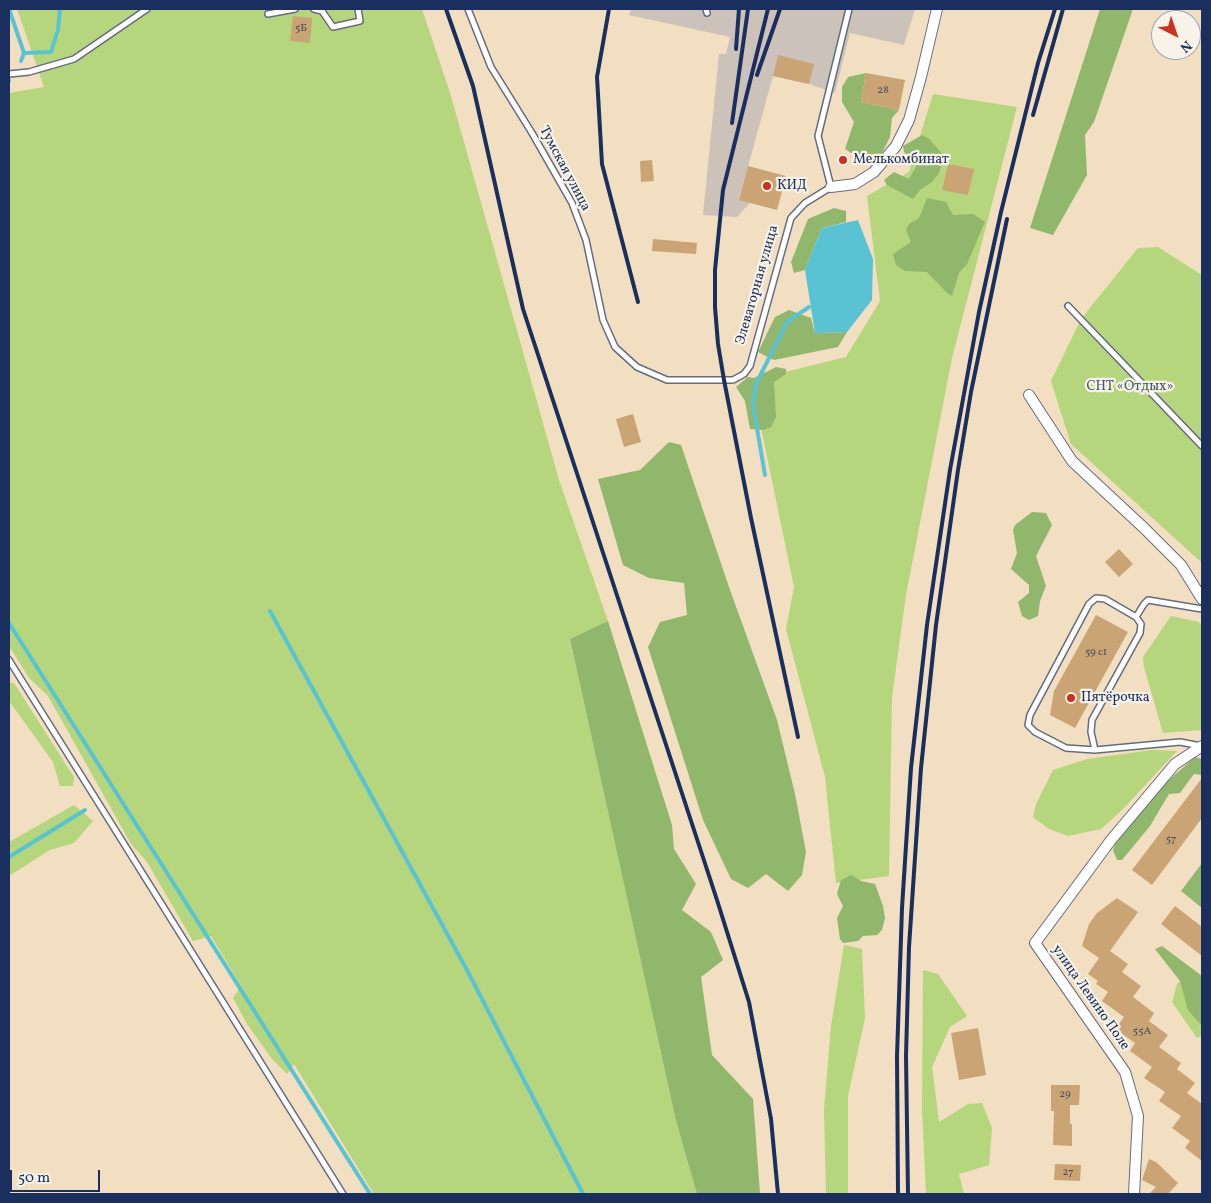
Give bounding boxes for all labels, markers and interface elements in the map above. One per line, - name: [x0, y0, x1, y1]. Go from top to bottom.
- north arrow: [1151, 10, 1201, 60]
- house number: 5Б: [295, 22, 307, 36]
- text: N: [1175, 35, 1196, 56]
- house number: 28: [877, 84, 889, 98]
- street label: Тумская улица: [534, 123, 594, 215]
- place label: Мелькомбинат: [853, 152, 949, 168]
- marker: Мелькомбинат: [837, 154, 849, 166]
- place label: КИД: [777, 178, 807, 194]
- marker: КИД: [761, 180, 773, 192]
- street label: Элеваторная улица: [733, 223, 783, 347]
- park label: СНТ «Отдых»: [1086, 379, 1174, 395]
- house number: 59 с1: [1085, 646, 1107, 660]
- place label: Пятёрочка: [1081, 690, 1150, 706]
- marker: Пятёрочка: [1065, 692, 1077, 704]
- house number: 57: [1166, 833, 1176, 847]
- street label: улица Левино Поле: [1047, 942, 1133, 1054]
- house number: 55А: [1133, 1025, 1151, 1039]
- house number: 29: [1059, 1088, 1071, 1102]
- scale bar: [12, 1160, 102, 1192]
- house number: 27: [1063, 1166, 1073, 1180]
- text: 50 m: [18, 1168, 50, 1189]

